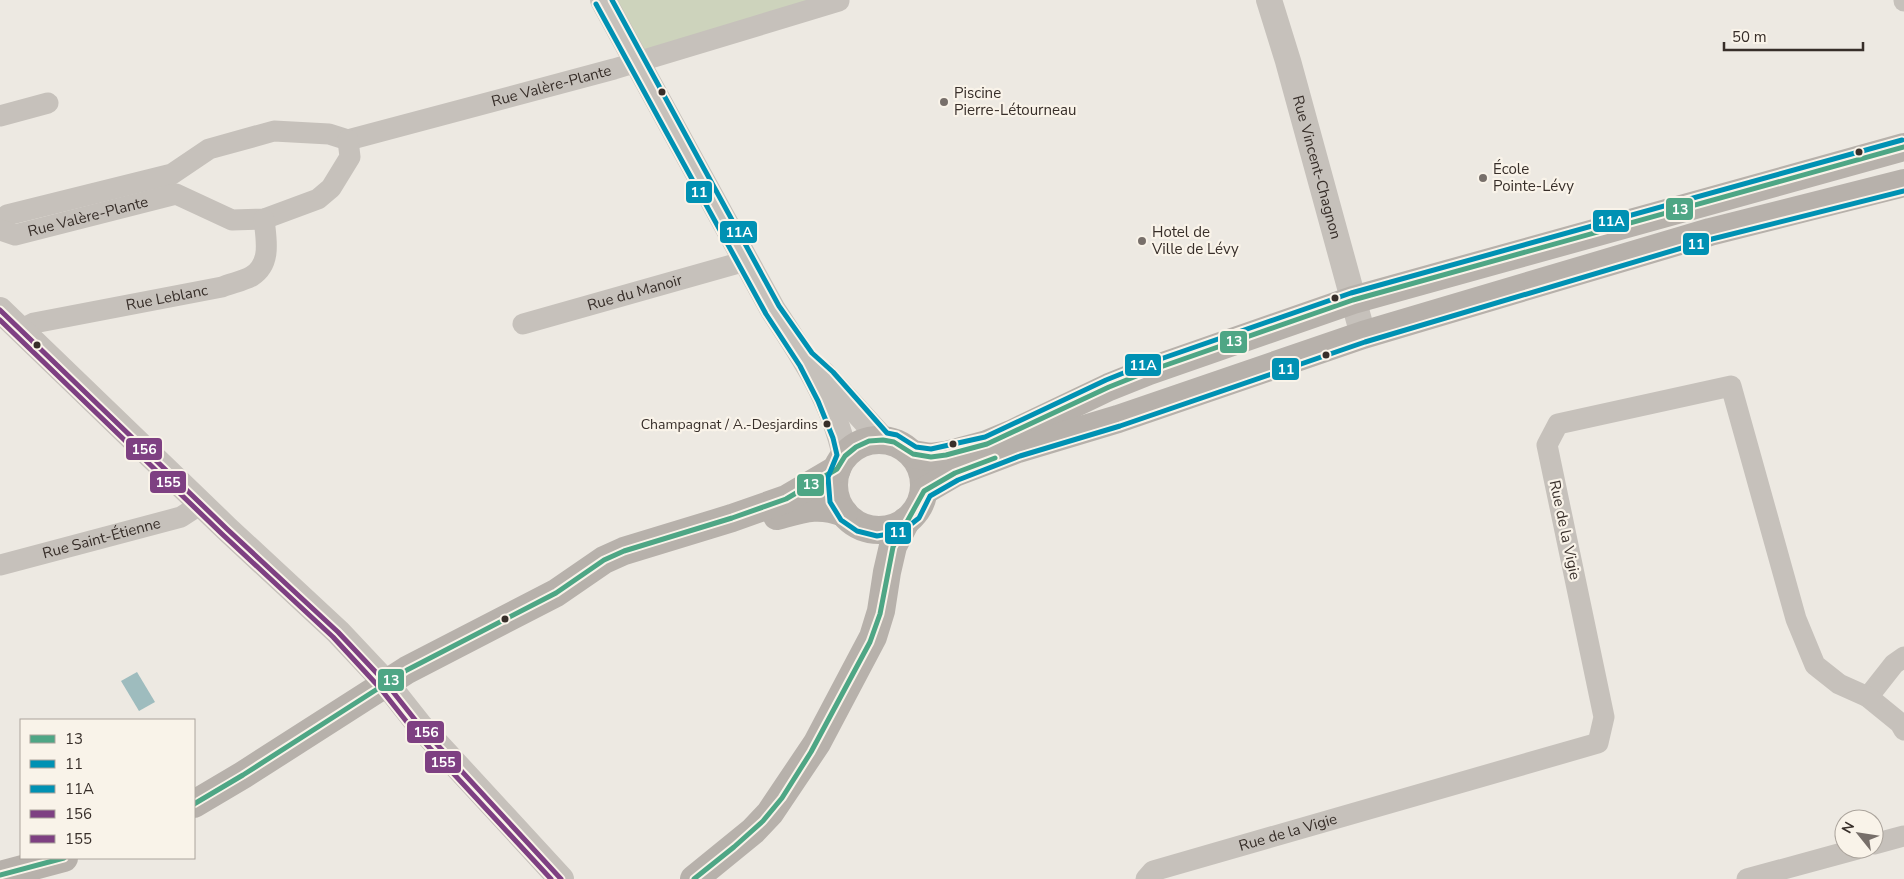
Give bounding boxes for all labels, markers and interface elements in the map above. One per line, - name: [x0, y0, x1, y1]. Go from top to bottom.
- scale bar: [1724, 20, 1863, 52]
- text: 50 m: [1732, 27, 1767, 47]
- street label: Rue Valère-Plante: [489, 60, 614, 111]
- place label: Piscine Pierre-Létourneau: [954, 83, 1076, 120]
- unlabelled marker: [657, 87, 667, 97]
- street label: Rue Vincent-Chagnon: [1288, 93, 1346, 241]
- marker: Piscine Pierre-Létourneau: [938, 96, 950, 108]
- unlabelled marker: [1854, 147, 1864, 157]
- place label: École Pointe-Lévy: [1493, 159, 1574, 196]
- marker: École Pointe-Lévy: [1477, 172, 1489, 184]
- line badge: 11: [685, 180, 713, 204]
- text: 11: [691, 183, 707, 202]
- street label: Rue Valère-Plante: [26, 192, 150, 241]
- line badge: 13: [1665, 197, 1694, 221]
- text: 13: [1672, 200, 1688, 219]
- line badge: 11A: [1592, 209, 1630, 233]
- text: 11A: [1597, 212, 1625, 231]
- line badge: 11A: [719, 220, 758, 244]
- place label: Hotel de Ville de Lévy: [1151, 222, 1239, 259]
- text: 11A: [725, 223, 753, 242]
- line badge: 11: [1682, 232, 1710, 256]
- marker: Hotel de Ville de Lévy: [1136, 235, 1148, 247]
- text: 11: [1688, 235, 1704, 254]
- street label: Rue du Manoir: [585, 269, 685, 315]
- street label: Rue Leblanc: [124, 280, 210, 315]
- unlabelled marker: [1330, 293, 1340, 303]
- line badge: 13: [1219, 330, 1248, 354]
- text: 13: [1226, 332, 1242, 351]
- unlabelled marker: [32, 340, 42, 350]
- unlabelled marker: [1321, 350, 1331, 360]
- line badge: 11A: [1124, 353, 1162, 377]
- text: 11A: [1129, 356, 1157, 375]
- line badge: 11: [1271, 357, 1300, 381]
- text: 11: [1278, 360, 1294, 379]
- place label: Champagnat / A.-Desjardins: [641, 415, 818, 434]
- marker: Champagnat / A.-Desjardins: [822, 419, 832, 429]
- line badge: 156: [125, 437, 163, 461]
- unlabelled marker: [948, 439, 958, 449]
- text: 156: [131, 440, 157, 459]
- line badge: 155: [149, 470, 187, 494]
- text: 155: [155, 473, 181, 492]
- line badge: 13: [796, 473, 825, 497]
- text: 13: [803, 475, 819, 494]
- street label: Rue de la Vigie: [1545, 478, 1585, 582]
- street label: Rue Saint-Étienne: [40, 513, 163, 563]
- line badge: 11: [884, 521, 912, 545]
- text: 11: [890, 523, 906, 542]
- unlabelled marker: [500, 614, 510, 624]
- line badge: 13: [377, 668, 405, 692]
- text: 13: [383, 671, 399, 690]
- legend: [20, 719, 195, 859]
- line badge: 156: [406, 720, 445, 744]
- text: 156: [413, 723, 439, 742]
- text: 13: [65, 729, 83, 749]
- line badge: 155: [424, 750, 462, 774]
- text: 155: [430, 753, 456, 772]
- text: 11: [65, 754, 83, 774]
- text: 11A: [65, 779, 94, 799]
- text: 156: [65, 804, 92, 824]
- street label: Rue de la Vigie: [1236, 809, 1339, 856]
- north arrow: [1834, 809, 1884, 859]
- text: N: [1837, 818, 1859, 837]
- text: 155: [65, 829, 92, 849]

